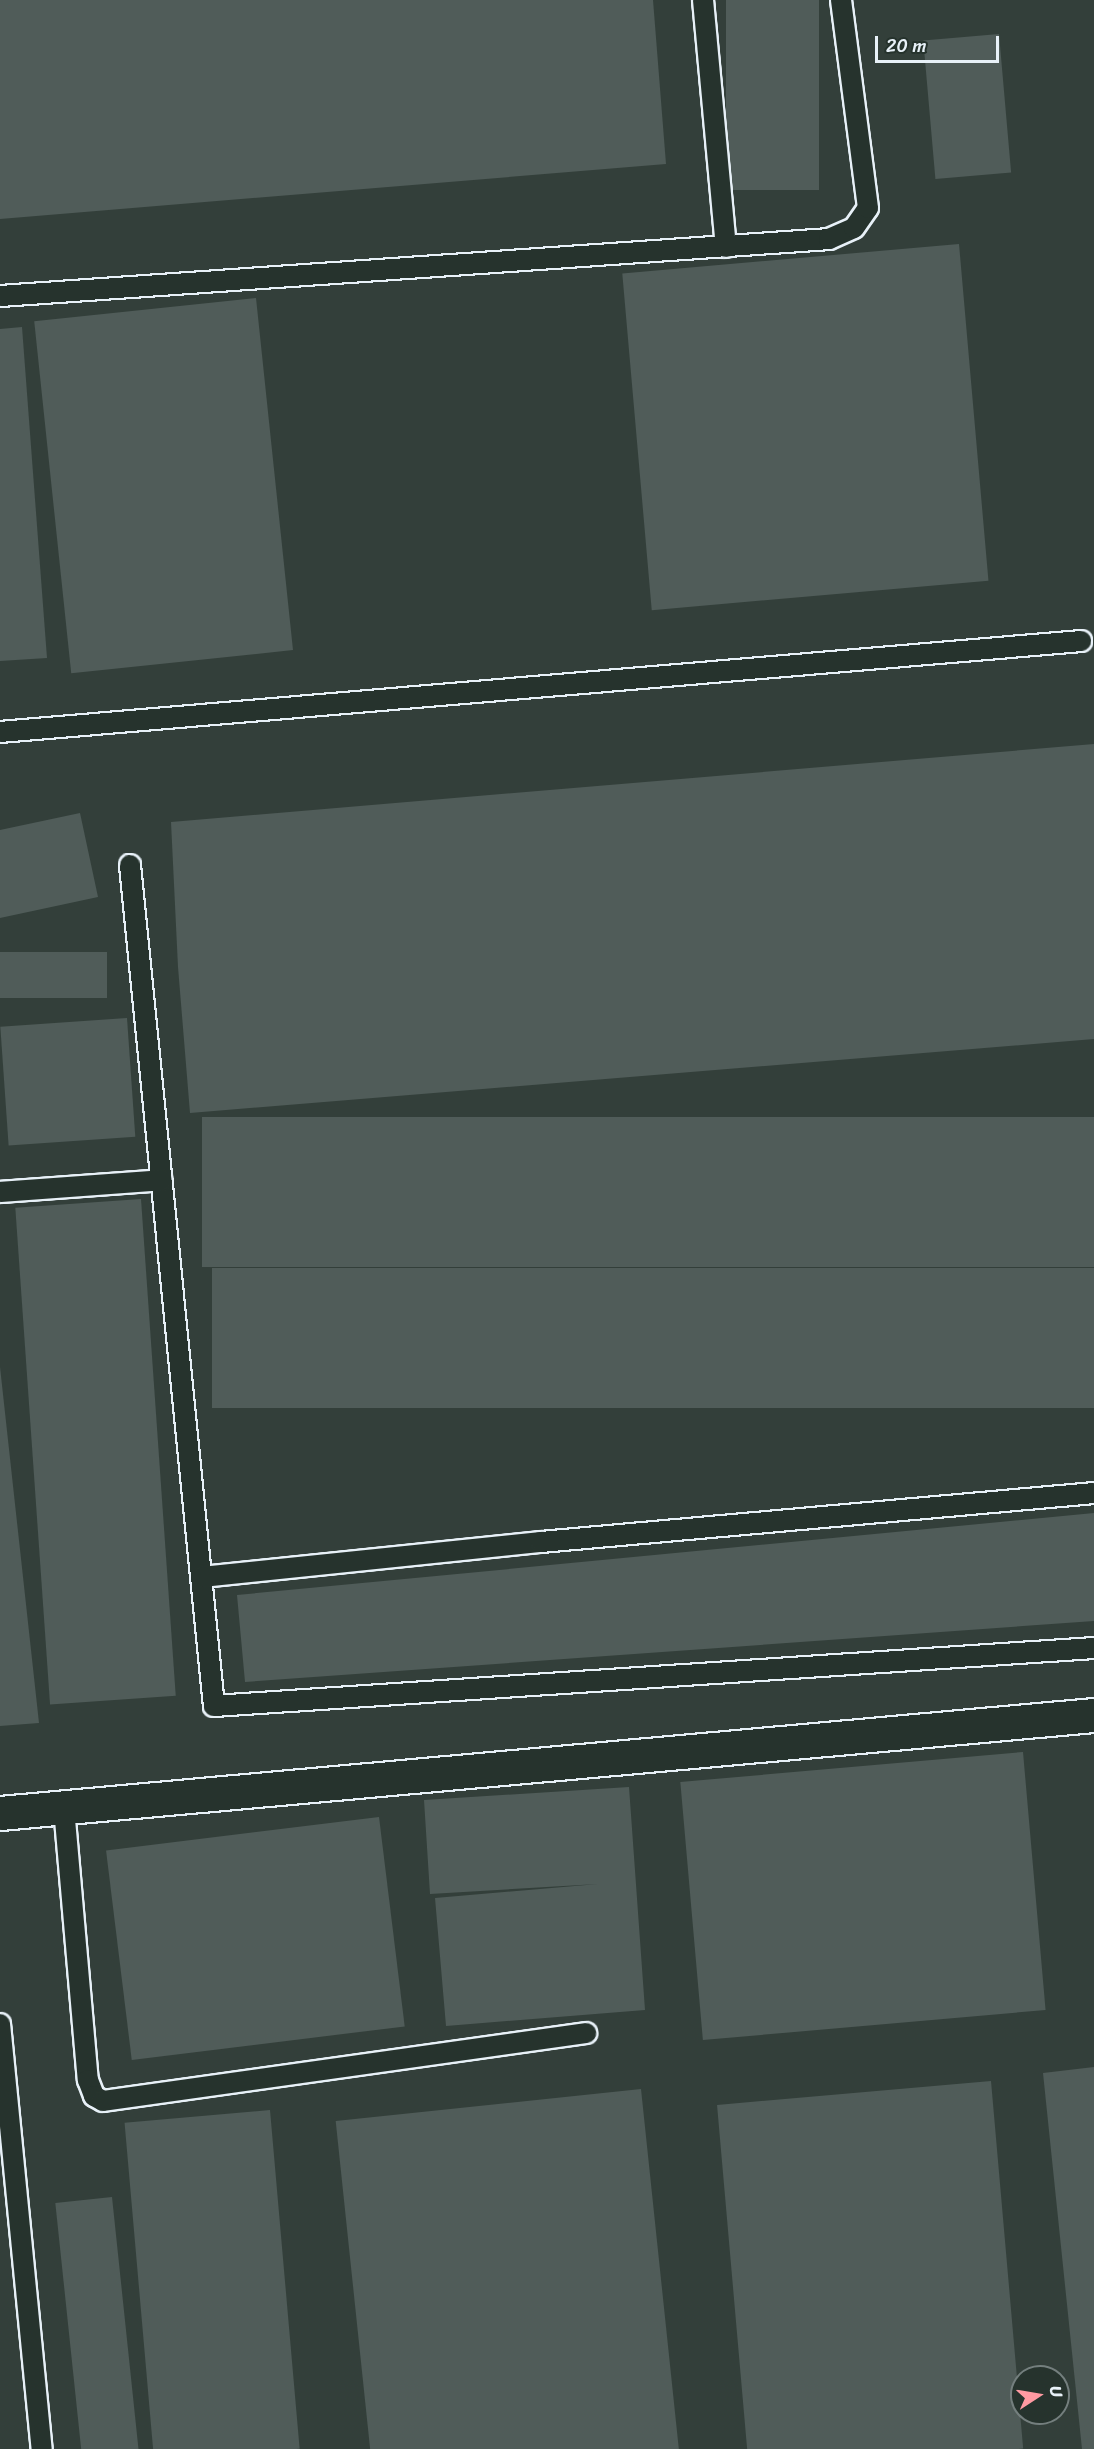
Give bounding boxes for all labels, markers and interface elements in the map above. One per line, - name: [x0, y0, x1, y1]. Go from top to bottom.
- scale bar: [878, 24, 1002, 62]
- text: 20 m: [886, 30, 926, 62]
- north arrow: [1010, 2365, 1070, 2425]
- text: U: [1041, 2383, 1071, 2400]

